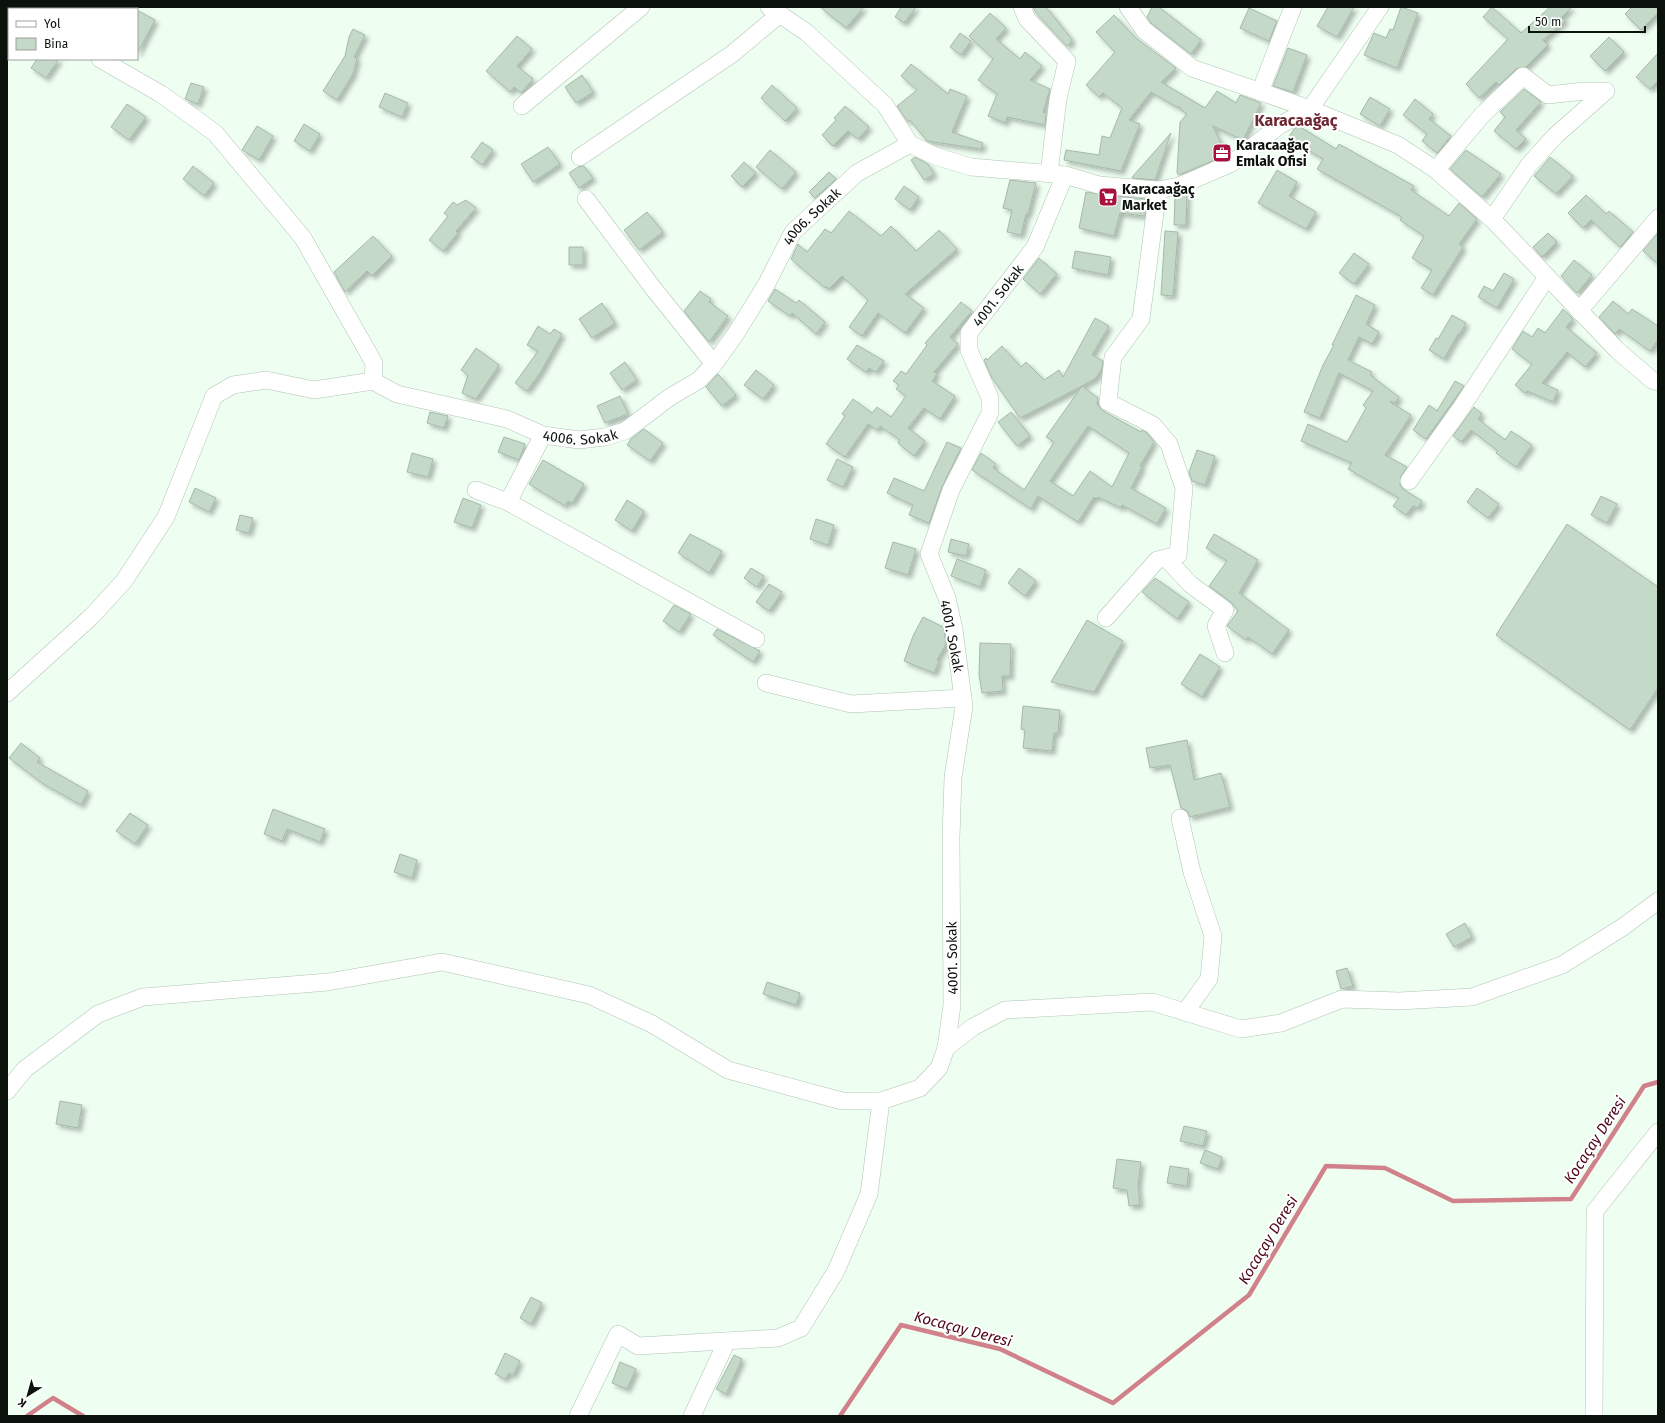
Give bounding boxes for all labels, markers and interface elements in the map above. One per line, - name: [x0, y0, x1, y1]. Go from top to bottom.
- legend: [8, 8, 138, 60]
- scale bar: [1529, 8, 1645, 34]
- text: 50 m: [1535, 15, 1561, 29]
- text: Yol: [44, 17, 61, 31]
- text: Bina: [44, 37, 68, 51]
- district label: Karacaağaç: [1254, 111, 1338, 131]
- place label: Karacaağaç Emlak Ofisi: [1236, 137, 1309, 170]
- office icon: Karacaağaç Emlak Ofisi: [1211, 142, 1233, 164]
- place label: Karacaağaç Market: [1122, 181, 1195, 214]
- street label: 4006. Sokak: [780, 184, 845, 248]
- supermarket icon: Karacaağaç Market: [1097, 186, 1119, 208]
- street label: 4001. Sokak: [969, 261, 1028, 330]
- street label: 4006. Sokak: [542, 425, 620, 449]
- street label: 4001. Sokak: [936, 598, 967, 675]
- street label: 4001. Sokak: [943, 920, 962, 995]
- water label: Kocaçay Deresi: [1560, 1093, 1630, 1187]
- water label: Kocaçay Deresi: [1234, 1192, 1302, 1288]
- water label: Kocaçay Deresi: [912, 1307, 1014, 1351]
- north arrow: [8, 1375, 48, 1415]
- text: K: [15, 1395, 29, 1410]

